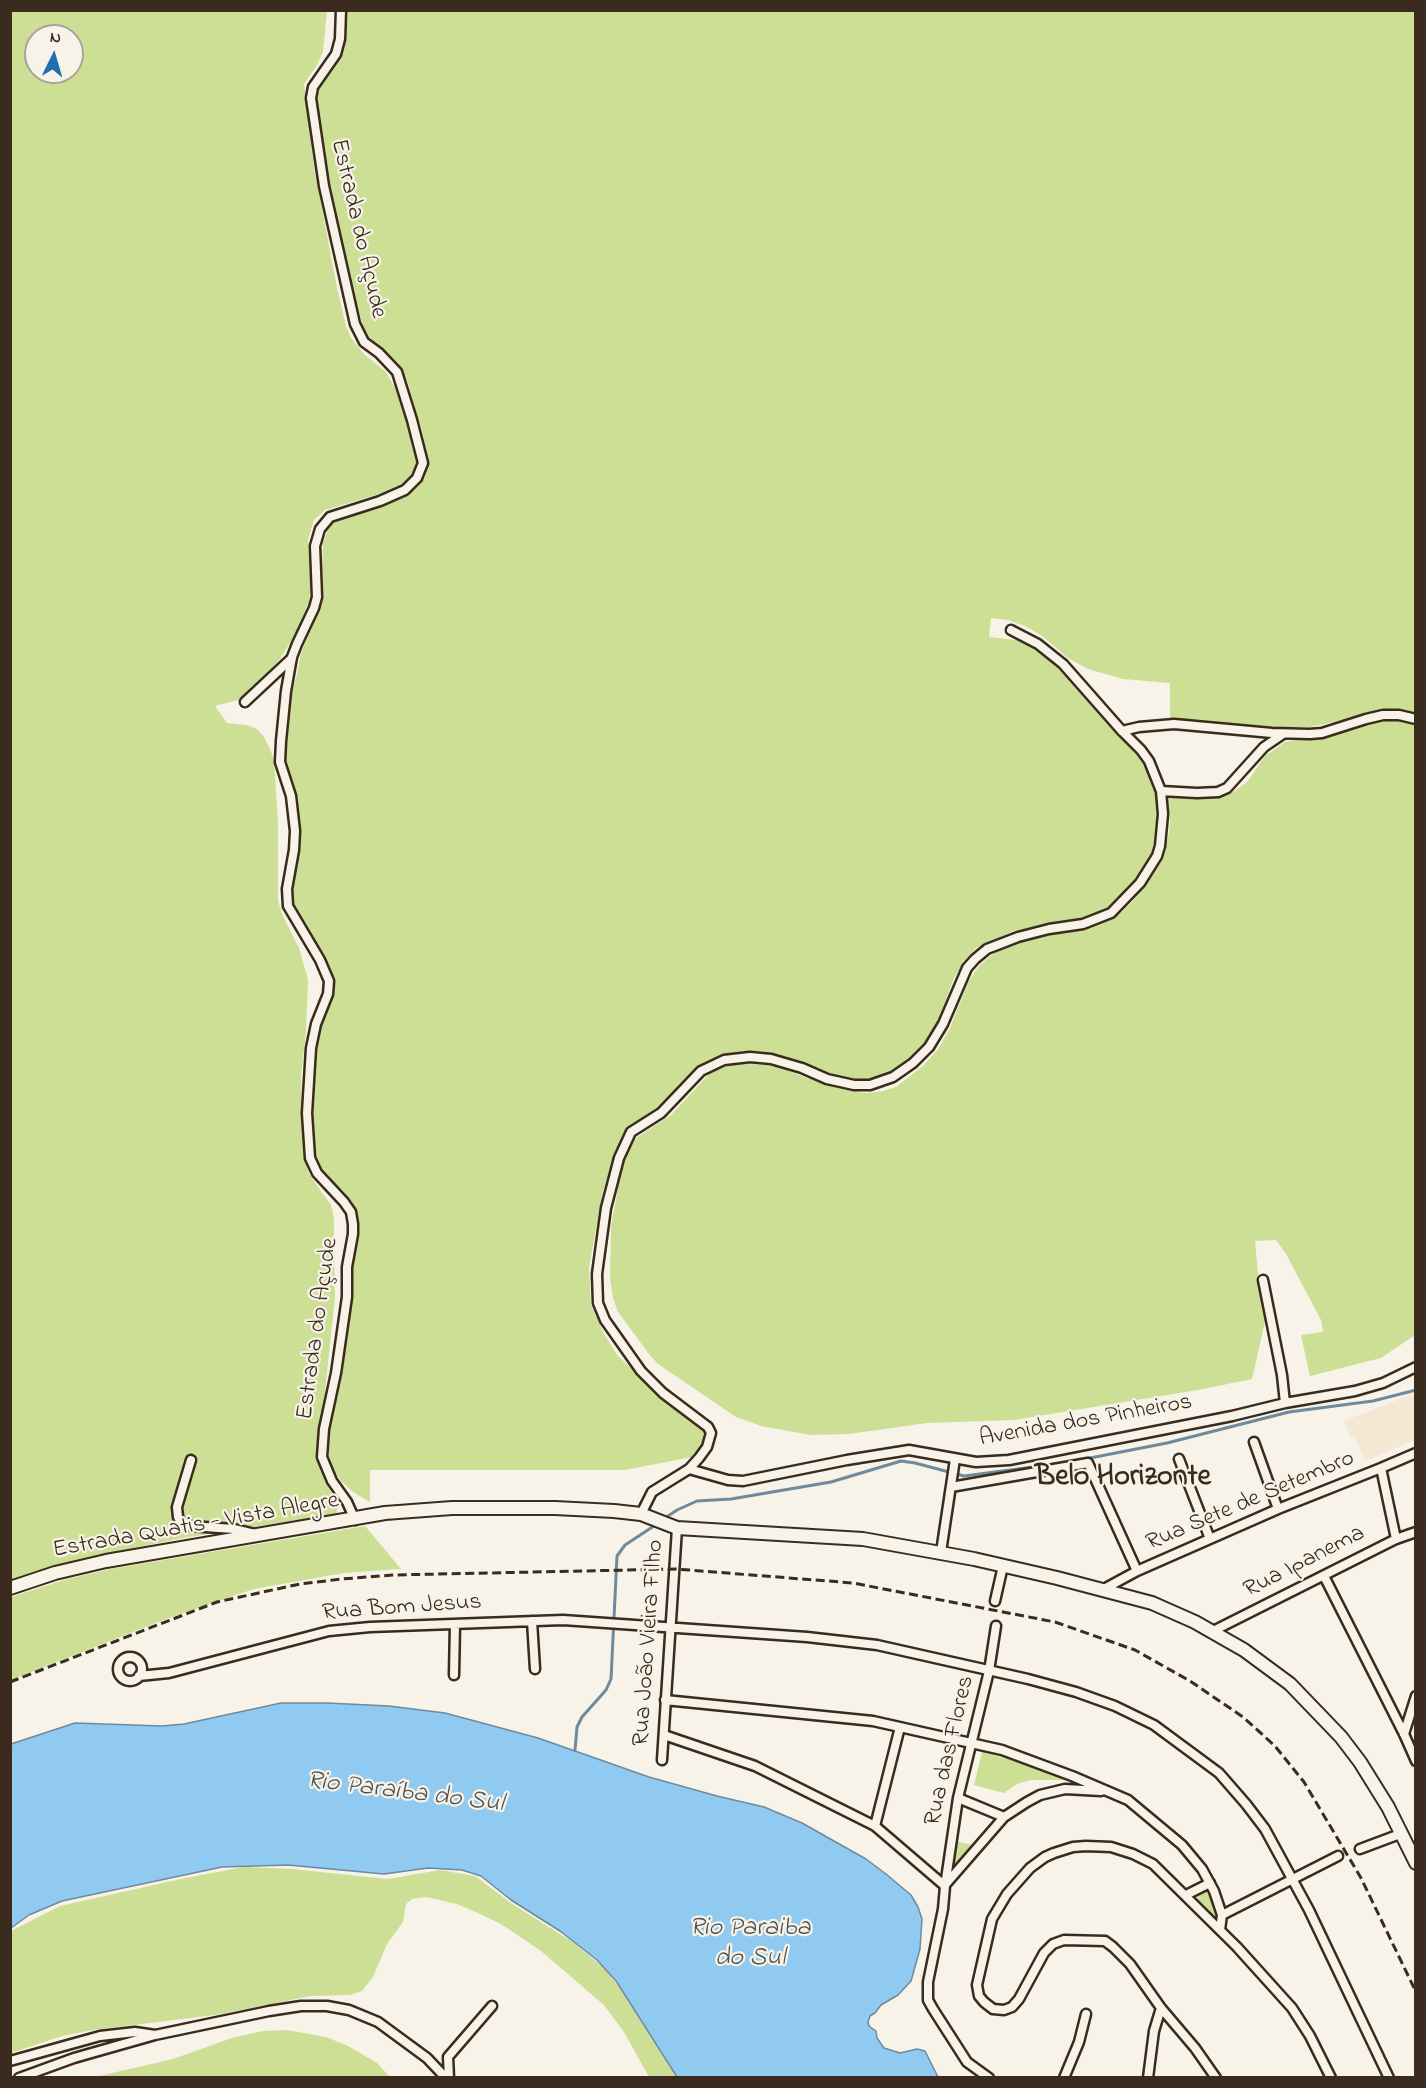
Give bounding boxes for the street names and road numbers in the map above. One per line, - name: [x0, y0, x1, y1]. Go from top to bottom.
- street label: Estrada do Açude: [322, 137, 392, 321]
- street label: Estrada do Açude: [292, 1236, 346, 1422]
- street label: Avenida dos Pinheiros: [977, 1389, 1195, 1455]
- street label: Rua Sete de Setembro: [1143, 1445, 1359, 1559]
- street label: Estrada Quatis - Vista Alegre: [51, 1488, 341, 1566]
- street label: Rua Ipanema: [1240, 1520, 1370, 1606]
- street label: Rua João Vieira Filho: [628, 1539, 672, 1747]
- street label: Rua Bom Jesus: [321, 1589, 483, 1629]
- street label: Rua das Flores: [920, 1673, 982, 1829]

